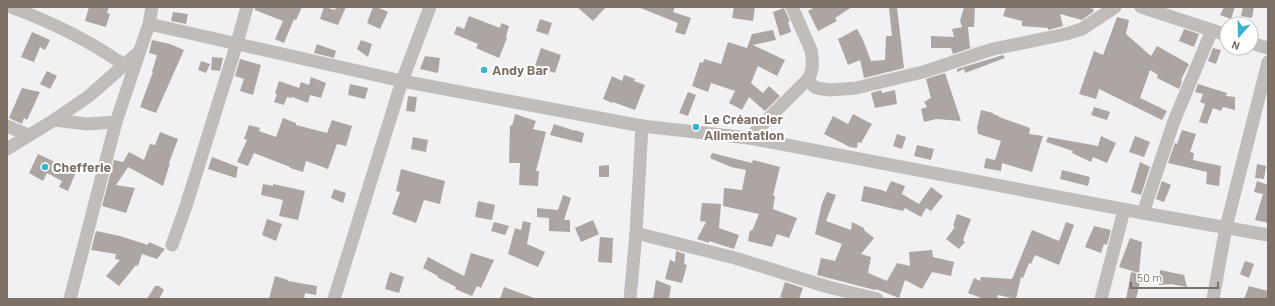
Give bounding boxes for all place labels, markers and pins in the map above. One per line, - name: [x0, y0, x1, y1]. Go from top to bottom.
- place label: Andy Bar: [492, 61, 549, 78]
- marker: Andy Bar: [479, 65, 489, 75]
- place label: Le Créancier Alimentation: [704, 110, 784, 143]
- marker: Le Créancier Alimentation: [691, 122, 701, 132]
- place label: Chefferie: [53, 158, 112, 175]
- marker: Chefferie: [40, 162, 50, 172]

